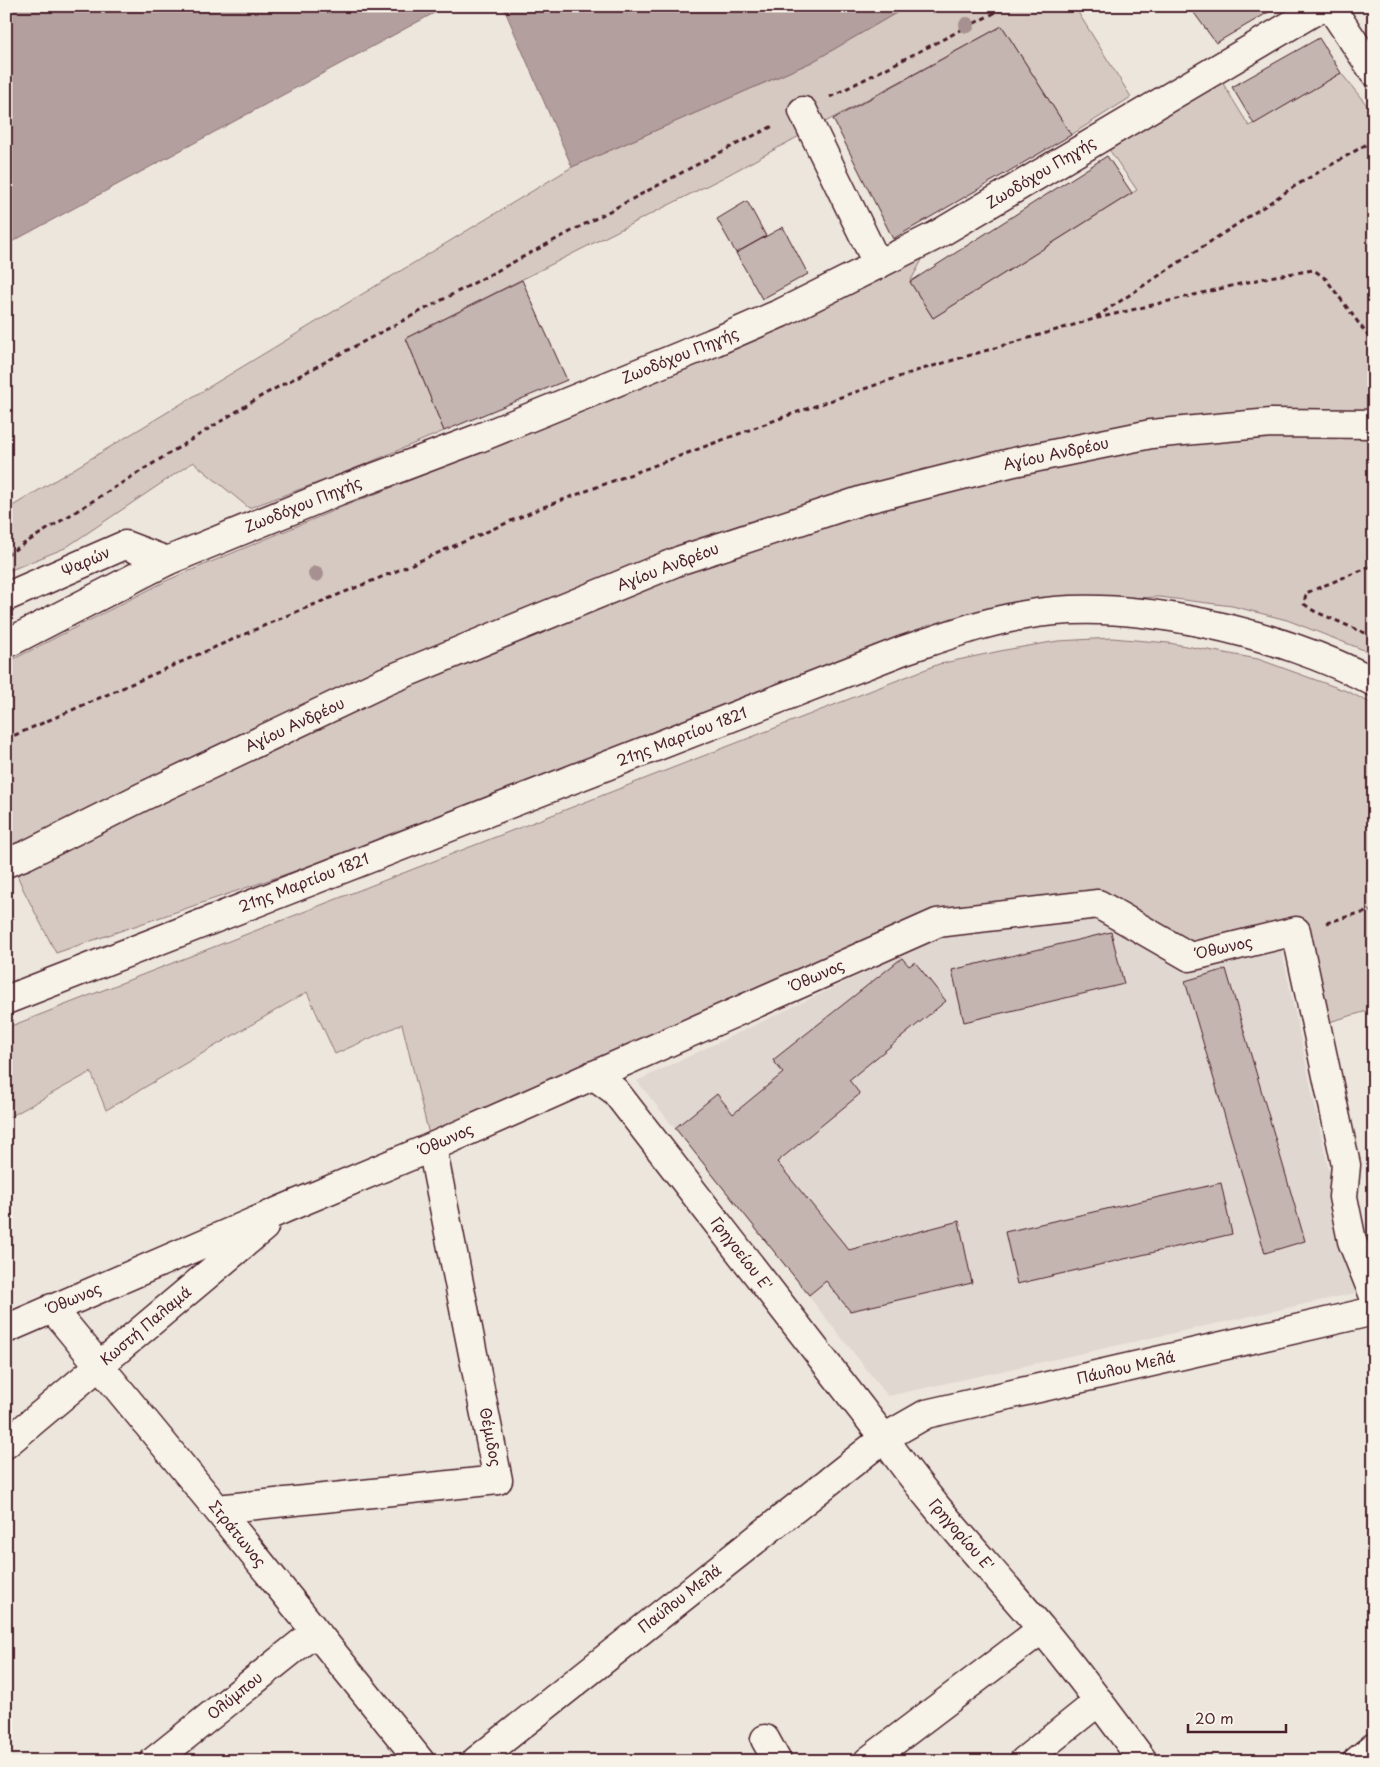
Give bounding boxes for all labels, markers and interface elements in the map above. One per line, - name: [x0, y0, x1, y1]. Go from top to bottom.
- street label: Ζωοδόχου Πηγής: [981, 130, 1100, 214]
- street label: Ζωοδόχου Πηγής: [617, 321, 742, 389]
- street label: Αγίου Ανδρέου: [1001, 430, 1111, 475]
- street label: Ζωοδόχου Πηγής: [240, 470, 365, 538]
- street label: Αγίου Ανδρέου: [613, 536, 722, 596]
- street label: Ψαρών: [57, 540, 114, 582]
- street label: Αγίου Ανδρέου: [241, 690, 348, 757]
- street label: 21ης Μαρτίου 1821: [613, 700, 750, 771]
- street label: 21ης Μαρτίου 1821: [235, 846, 372, 917]
- street label: Όθωνος: [1191, 929, 1255, 965]
- street label: Όθωνος: [784, 952, 848, 998]
- street label: Όθωνος: [413, 1116, 477, 1162]
- street label: Γρηγοείου Ε': [706, 1211, 778, 1295]
- street label: Όθωνος: [41, 1276, 105, 1320]
- street label: Κωστή Παλαμά: [94, 1280, 196, 1370]
- street label: Πάυλου Μελά: [1074, 1344, 1177, 1389]
- street label: Θέμιδος: [474, 1405, 509, 1468]
- street label: Γρηγορίου Ε': [924, 1493, 1000, 1575]
- street label: Στράτωνος: [204, 1495, 272, 1572]
- street label: Παύλου Μελά: [633, 1558, 726, 1638]
- street label: Ολύμπου: [201, 1665, 267, 1724]
- scale bar: [1188, 1702, 1285, 1734]
- text: 20 m: [1195, 1706, 1234, 1729]

